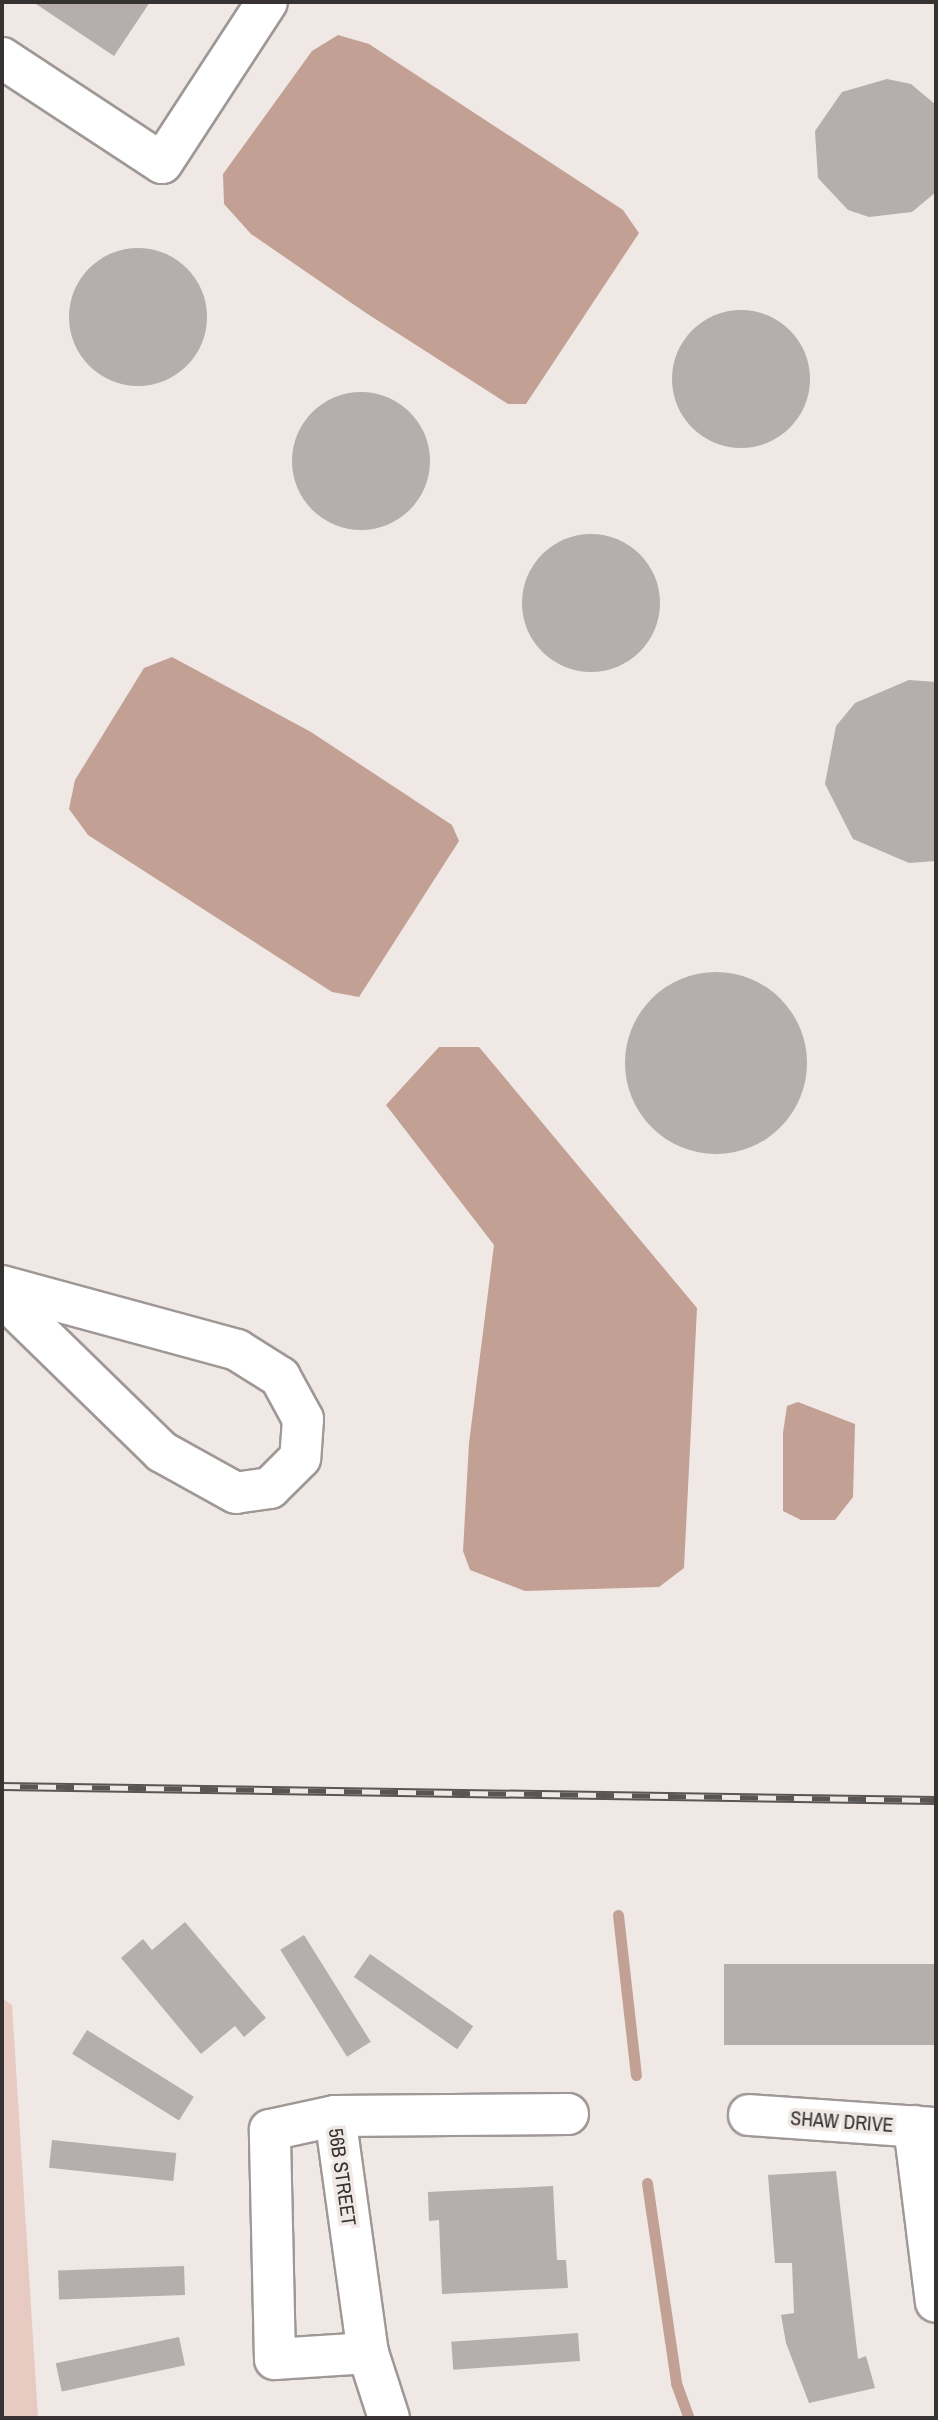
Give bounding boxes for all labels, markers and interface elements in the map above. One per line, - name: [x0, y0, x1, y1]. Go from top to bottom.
- street label: SHAW DRIVE: [790, 2105, 894, 2137]
- street label: 56B STREET: [324, 2127, 362, 2227]

